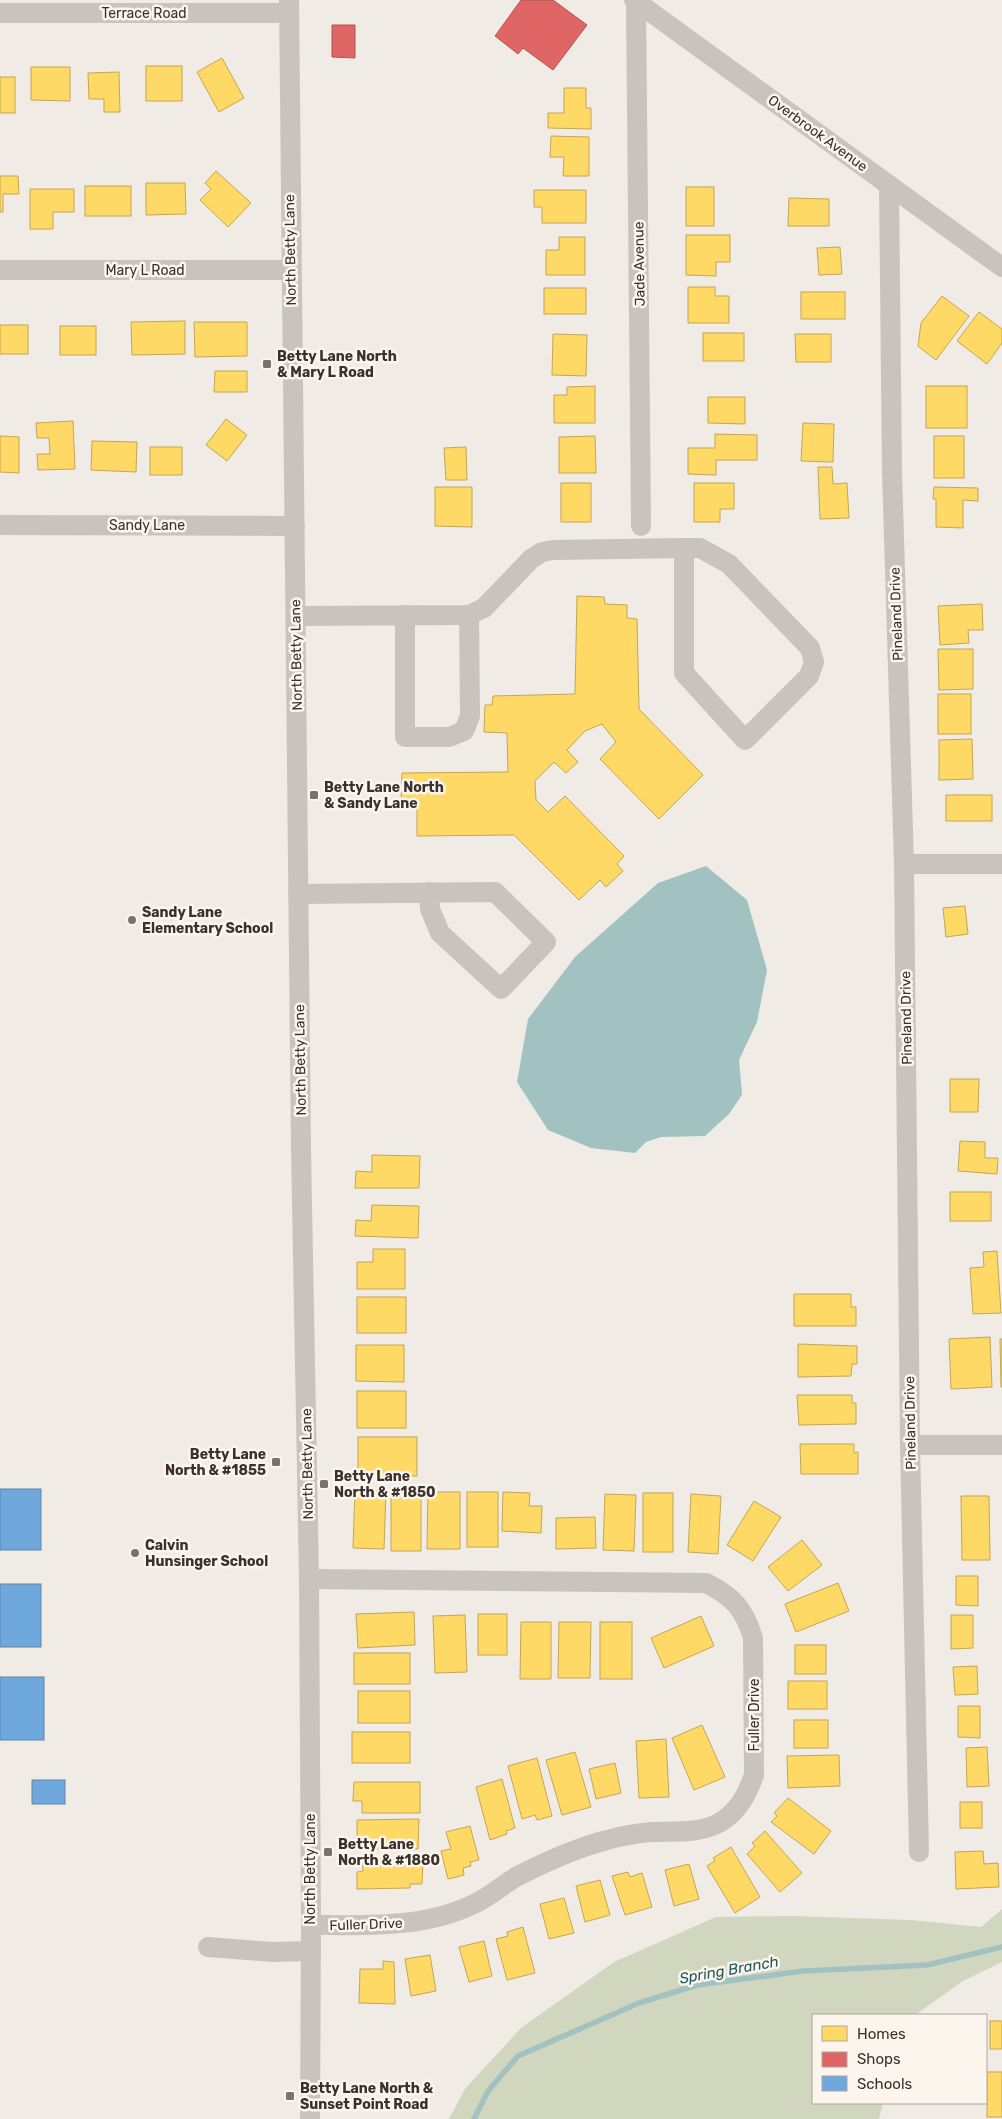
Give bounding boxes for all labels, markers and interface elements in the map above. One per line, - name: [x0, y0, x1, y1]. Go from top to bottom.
- street label: Terrace Road: [101, 5, 187, 22]
- street label: Overbrook Avenue: [765, 92, 871, 175]
- street label: North Betty Lane: [281, 194, 300, 306]
- street label: Jade Avenue: [630, 221, 649, 307]
- street label: Mary L Road: [105, 262, 185, 279]
- place label: Betty Lane North & Mary L Road: [277, 348, 397, 381]
- marker: Betty Lane North & Mary L Road: [261, 358, 273, 370]
- street label: Sandy Lane: [109, 517, 185, 534]
- street label: Pineland Drive: [886, 567, 907, 661]
- street label: North Betty Lane: [287, 599, 306, 711]
- place label: Betty Lane North & Sandy Lane: [324, 779, 444, 812]
- marker: Betty Lane North & Sandy Lane: [308, 789, 320, 801]
- place label: Sandy Lane Elementary School: [142, 904, 273, 937]
- marker: Sandy Lane Elementary School: [126, 914, 138, 926]
- street label: Pineland Drive: [897, 971, 916, 1065]
- street label: North Betty Lane: [291, 1004, 310, 1116]
- street label: Pineland Drive: [901, 1376, 920, 1470]
- street label: North Betty Lane: [298, 1408, 317, 1520]
- place label: Betty Lane North & #1855: [165, 1446, 266, 1479]
- marker: Betty Lane North & #1855: [270, 1456, 282, 1468]
- place label: Betty Lane North & #1850: [334, 1468, 436, 1501]
- marker: Betty Lane North & #1850: [318, 1478, 330, 1490]
- place label: Calvin Hunsinger School: [145, 1537, 268, 1570]
- marker: Calvin Hunsinger School: [129, 1547, 141, 1559]
- street label: Fuller Drive: [746, 1678, 763, 1752]
- street label: North Betty Lane: [302, 1813, 319, 1925]
- place label: Betty Lane North & #1880: [338, 1836, 440, 1869]
- marker: Betty Lane North & #1880: [322, 1846, 334, 1858]
- street label: Fuller Drive: [329, 1915, 403, 1934]
- water label: Spring Branch: [678, 1952, 780, 1988]
- legend: [812, 2014, 987, 2104]
- text: Homes: [857, 2025, 906, 2043]
- text: Shops: [857, 2050, 901, 2068]
- text: Schools: [857, 2075, 913, 2093]
- place label: Betty Lane North & Sunset Point Road: [300, 2080, 434, 2113]
- marker: Betty Lane North & Sunset Point Road: [284, 2090, 296, 2102]

